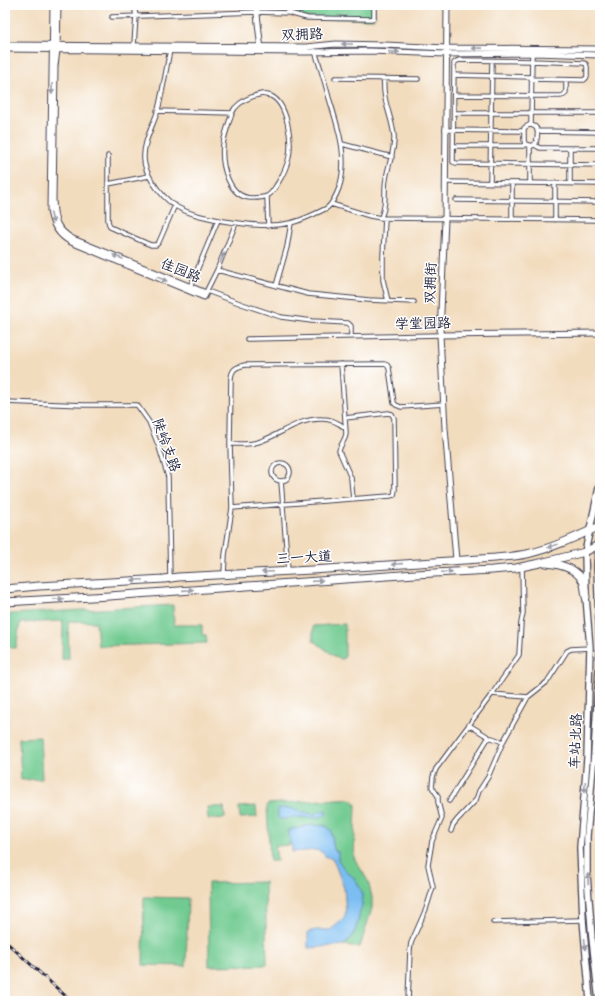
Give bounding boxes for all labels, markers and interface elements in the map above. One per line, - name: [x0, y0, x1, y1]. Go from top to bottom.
- street label: 双拥路: [281, 25, 323, 44]
- one-way arrow: [340, 41, 353, 47]
- one-way arrow: [470, 45, 483, 51]
- one-way arrow: [388, 49, 401, 55]
- one-way arrow: [49, 83, 55, 96]
- one-way arrow: [50, 212, 56, 225]
- one-way arrow: [219, 252, 225, 264]
- one-way arrow: [112, 254, 124, 260]
- street label: 佳园路: [158, 255, 203, 286]
- street label: 双拥街: [421, 262, 440, 304]
- one-way arrow: [157, 276, 168, 282]
- street label: 学堂园路: [395, 315, 451, 332]
- street label: 陡岭支路: [149, 416, 184, 474]
- one-way arrow: [547, 543, 559, 549]
- street label: 三一大道: [276, 548, 332, 567]
- one-way arrow: [391, 561, 403, 568]
- one-way arrow: [261, 569, 273, 576]
- one-way arrow: [441, 569, 453, 576]
- one-way arrow: [131, 577, 143, 584]
- one-way arrow: [311, 577, 323, 584]
- one-way arrow: [182, 587, 194, 594]
- one-way arrow: [52, 596, 65, 602]
- street label: 车站北路: [566, 713, 585, 769]
- one-way arrow: [581, 781, 588, 793]
- one-way arrow: [584, 873, 591, 885]
- one-way arrow: [582, 938, 589, 950]

